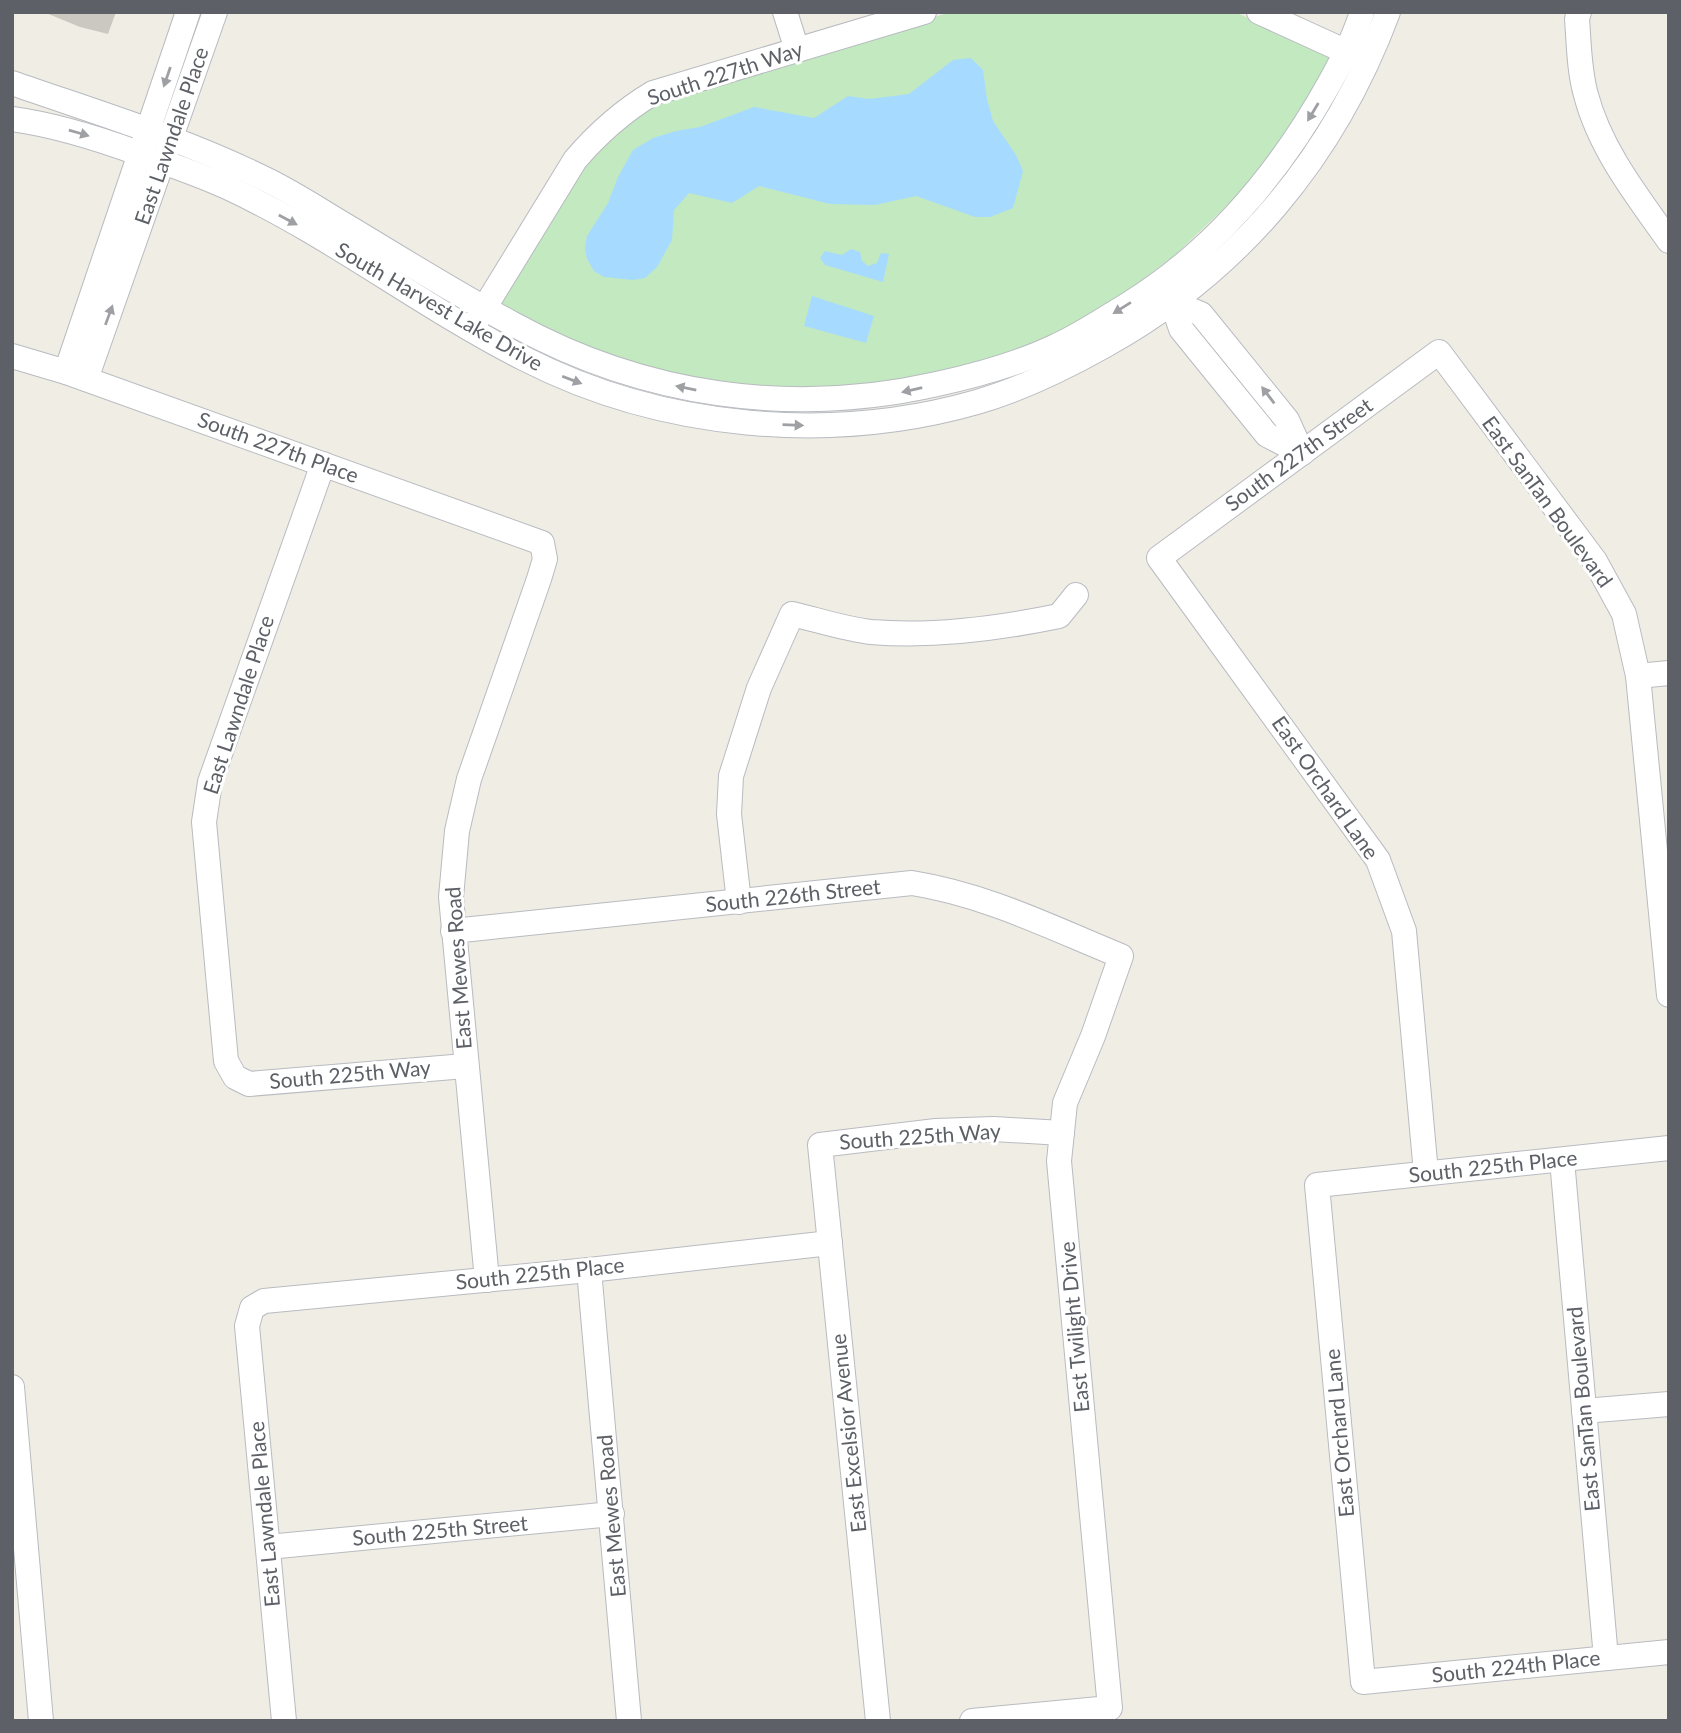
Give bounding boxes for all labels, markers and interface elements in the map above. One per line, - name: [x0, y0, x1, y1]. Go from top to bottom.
- street label: South 227th Way: [644, 36, 806, 109]
- street label: East Lawndale Place: [128, 43, 213, 228]
- one-way arrow: [161, 67, 171, 88]
- one-way arrow: [1307, 102, 1319, 121]
- one-way arrow: [68, 128, 90, 139]
- one-way arrow: [279, 214, 298, 226]
- street label: South Harvest Lake Drive: [332, 236, 548, 375]
- one-way arrow: [1113, 301, 1132, 314]
- one-way arrow: [104, 304, 115, 325]
- one-way arrow: [561, 374, 582, 385]
- one-way arrow: [675, 382, 697, 393]
- one-way arrow: [901, 385, 923, 396]
- one-way arrow: [1261, 386, 1276, 404]
- street label: South 227th Street: [1220, 392, 1377, 516]
- street label: South 227th Place: [195, 406, 362, 487]
- street label: East SanTan Boulevard: [1478, 411, 1619, 592]
- one-way arrow: [783, 419, 805, 430]
- street label: East Lawndale Place: [197, 612, 278, 797]
- street label: East Orchard Lane: [1268, 711, 1385, 863]
- street label: South 226th Street: [704, 873, 882, 916]
- street label: East Mewes Road: [439, 886, 476, 1050]
- street label: South 225th Way: [268, 1054, 432, 1093]
- street label: South 225th Way: [838, 1117, 1002, 1154]
- street label: South 225th Place: [1407, 1144, 1578, 1187]
- street label: East Twilight Drive: [1054, 1241, 1093, 1414]
- street label: South 225th Place: [454, 1251, 625, 1294]
- street label: East SanTan Boulevard: [1561, 1306, 1604, 1513]
- street label: East Excelsior Avenue: [825, 1332, 870, 1534]
- street label: East Orchard Lane: [1319, 1348, 1358, 1518]
- street label: East Lawndale Place: [243, 1420, 284, 1608]
- street label: East Mewes Road: [591, 1434, 630, 1598]
- street label: South 225th Street: [351, 1509, 529, 1550]
- street label: South 224th Place: [1430, 1644, 1601, 1687]

